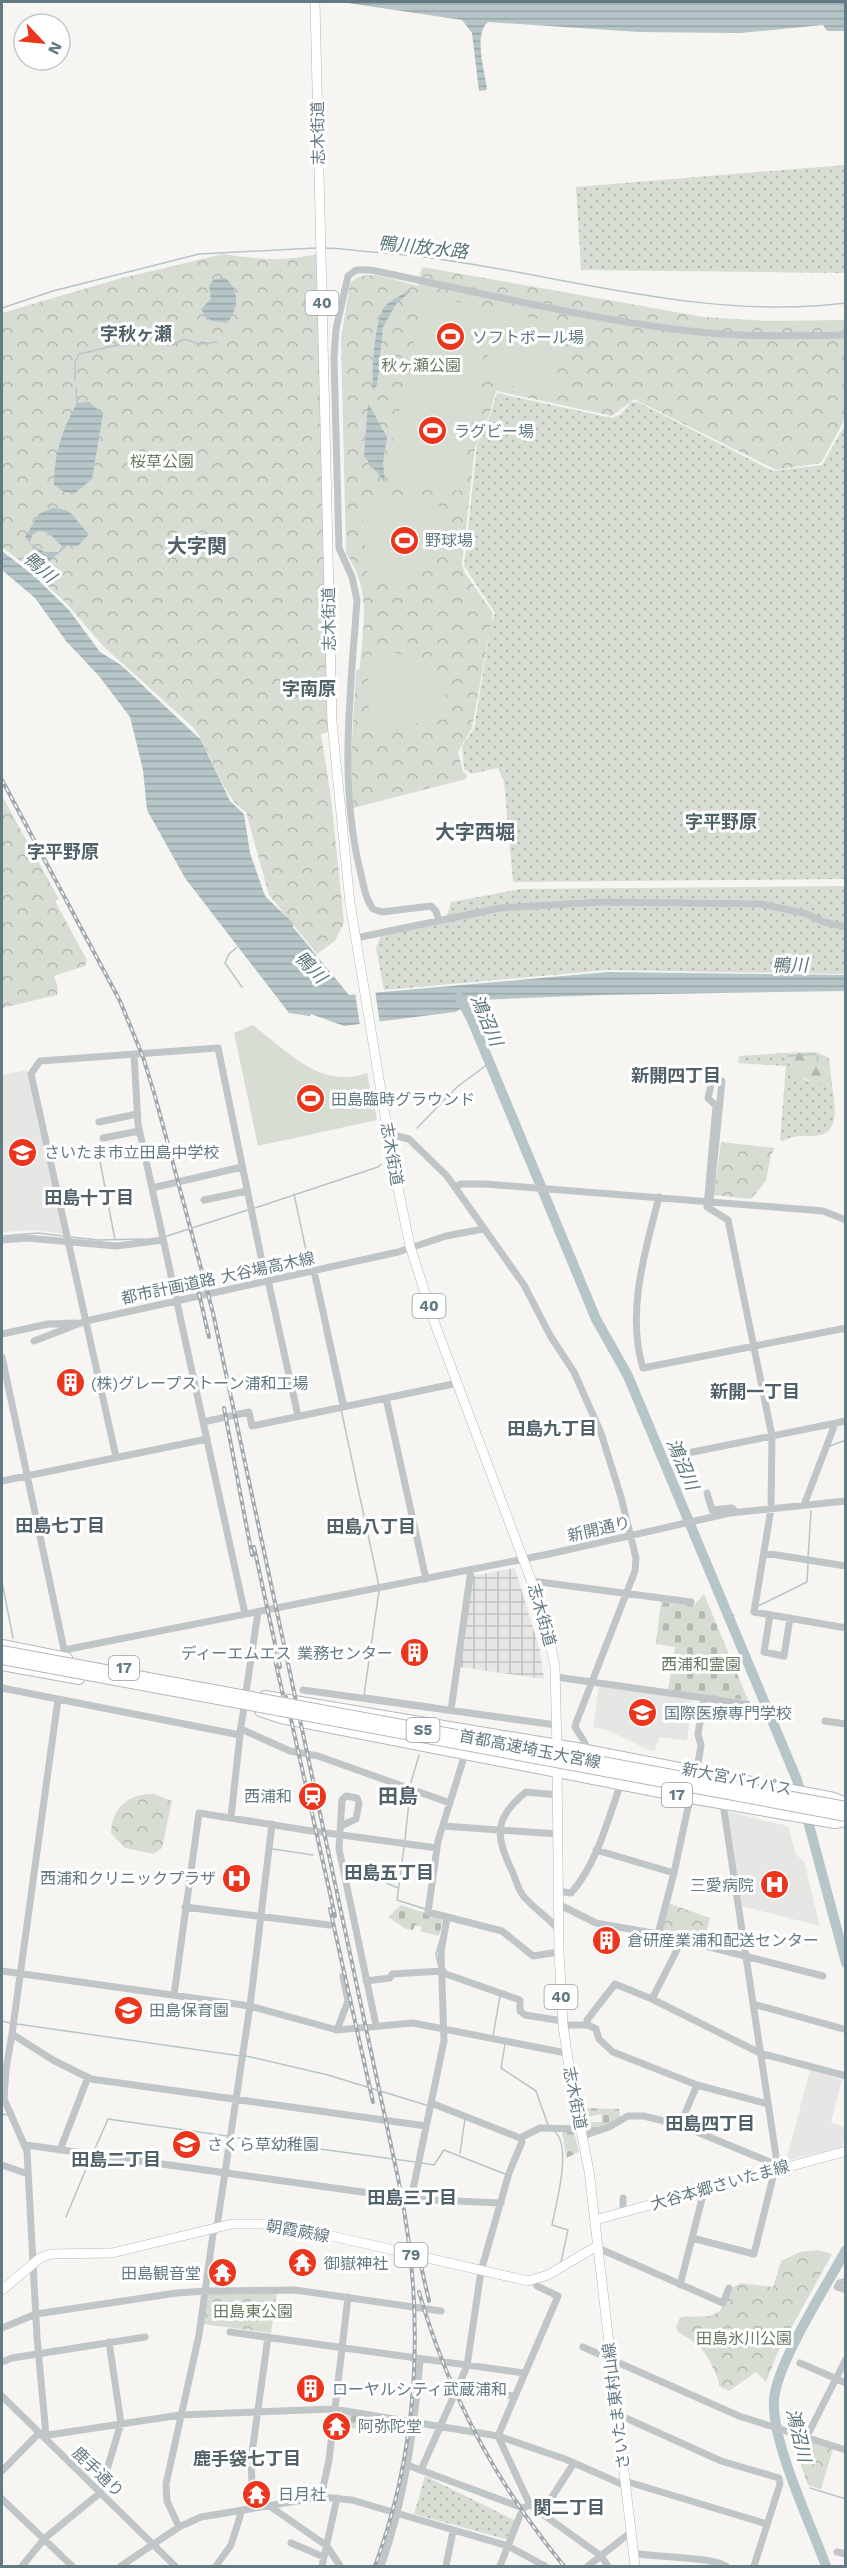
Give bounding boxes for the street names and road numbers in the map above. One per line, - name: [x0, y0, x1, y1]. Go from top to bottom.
- street label: 志木街道: [308, 101, 328, 165]
- road number: 40: [306, 291, 338, 315]
- street label: 志木街道: [319, 587, 339, 651]
- street label: 志木街道: [377, 1121, 407, 1187]
- street label: 都市計画道路 大谷場高木線: [119, 1248, 317, 1308]
- road number: 40: [412, 1294, 446, 1318]
- street label: 新開通り: [566, 1513, 632, 1545]
- street label: 志木街道: [524, 1582, 560, 1648]
- road number: 17: [109, 1656, 139, 1680]
- road number: S5: [406, 1718, 440, 1742]
- street label: 首都高速埼玉大宮線: [458, 1726, 602, 1772]
- street label: 新大宮バイパス: [680, 1759, 794, 1799]
- road number: 17: [662, 1783, 692, 1807]
- road number: 40: [544, 1985, 578, 2009]
- street label: 志木街道: [560, 2065, 590, 2131]
- street label: 大谷本郷さいたま線: [648, 2156, 792, 2214]
- street label: 朝霞蕨線: [265, 2216, 331, 2246]
- road number: 79: [394, 2243, 428, 2267]
- street label: さいたま東村山線: [599, 2342, 633, 2470]
- street label: 鹿手通り: [68, 2443, 128, 2501]

